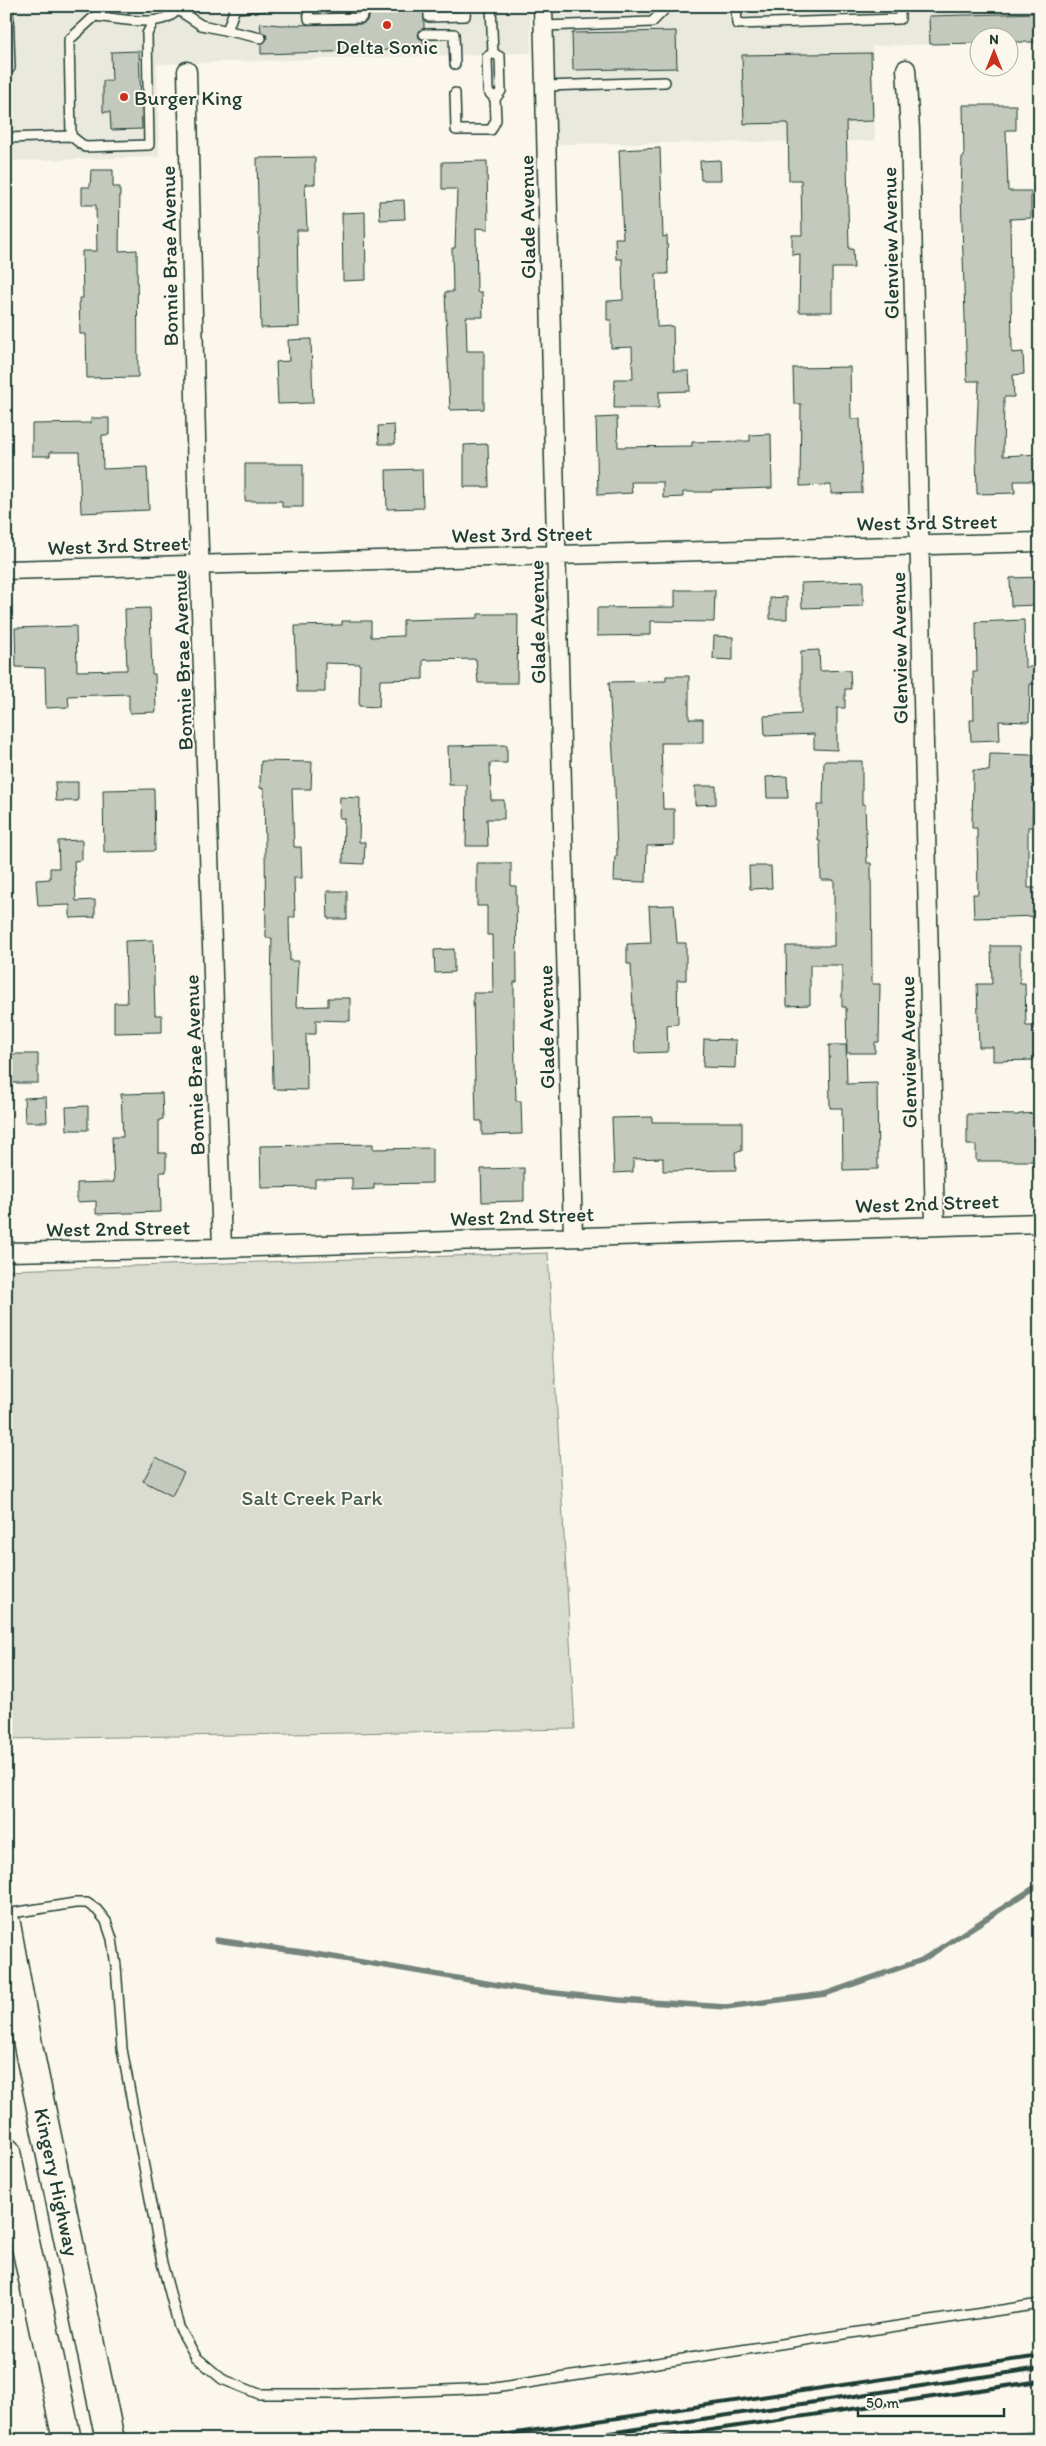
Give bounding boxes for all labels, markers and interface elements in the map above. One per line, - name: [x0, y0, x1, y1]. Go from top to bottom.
- marker: Delta Sonic: [381, 19, 393, 31]
- north arrow: [968, 28, 1018, 78]
- text: N: [989, 31, 999, 48]
- place label: Delta Sonic: [336, 34, 438, 59]
- place label: Burger King: [134, 85, 243, 110]
- marker: Burger King: [118, 91, 130, 103]
- street label: Glade Avenue: [513, 155, 541, 279]
- street label: Bonnie Brae Avenue: [155, 165, 183, 347]
- street label: Glenview Avenue: [876, 167, 904, 319]
- street label: West 3rd Street: [856, 508, 998, 536]
- street label: West 3rd Street: [451, 520, 593, 548]
- street label: West 3rd Street: [47, 530, 189, 560]
- street label: Glade Avenue: [523, 560, 551, 684]
- street label: Bonnie Brae Avenue: [166, 569, 198, 751]
- street label: Glenview Avenue: [885, 572, 913, 724]
- street label: Glade Avenue: [532, 965, 560, 1089]
- street label: Bonnie Brae Avenue: [178, 974, 210, 1156]
- street label: Glenview Avenue: [894, 976, 922, 1128]
- street label: West 2nd Street: [854, 1188, 1000, 1218]
- street label: West 2nd Street: [449, 1201, 595, 1231]
- street label: West 2nd Street: [46, 1214, 190, 1242]
- park label: Salt Creek Park: [242, 1485, 383, 1510]
- street label: Kingery Highway: [29, 2106, 85, 2259]
- scale bar: [858, 2386, 1005, 2418]
- text: 50 m: [866, 2394, 899, 2412]

